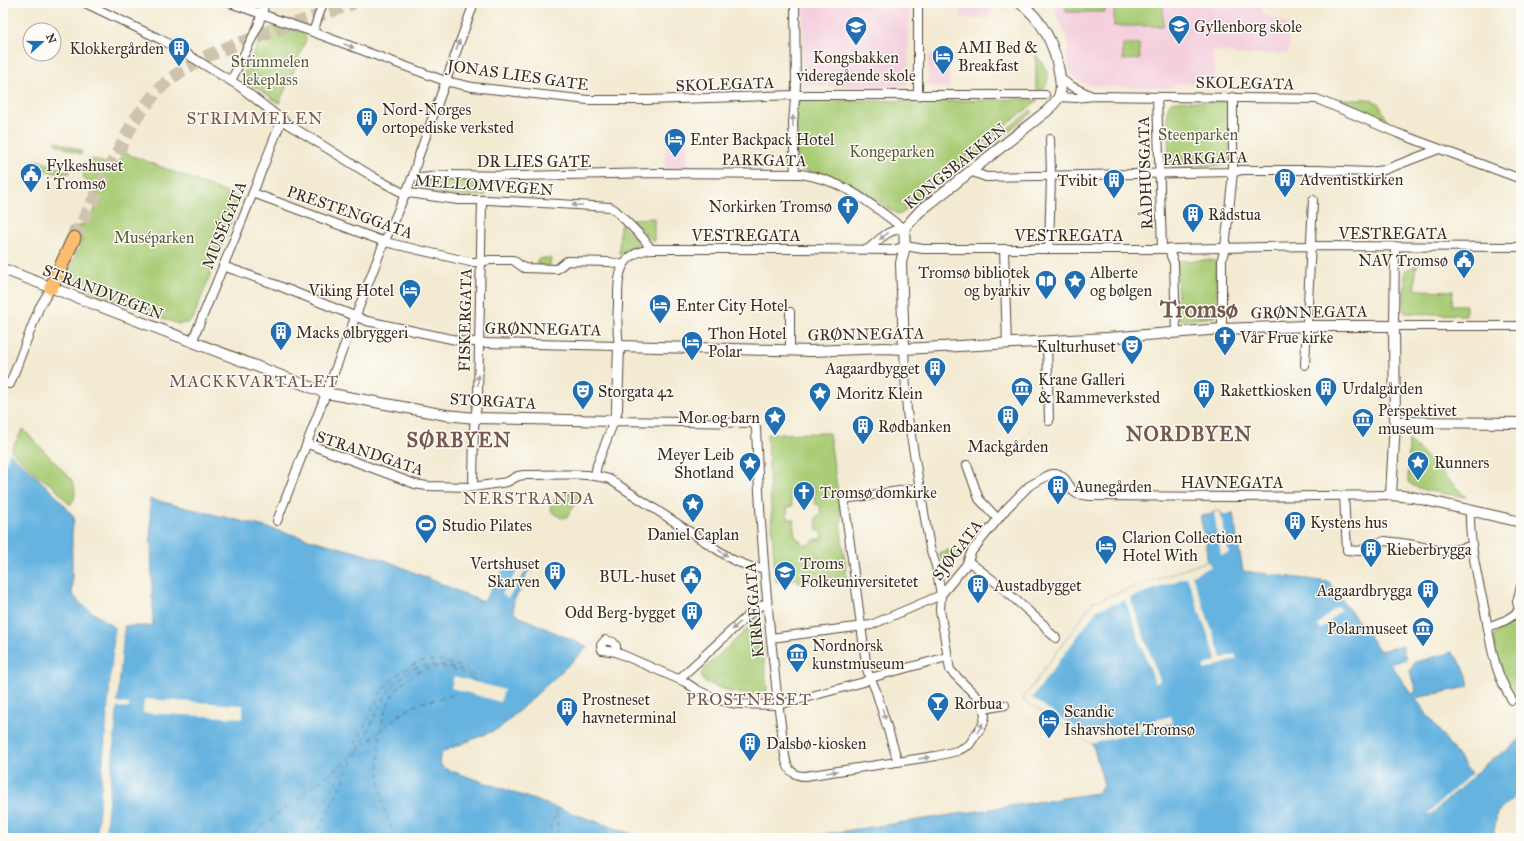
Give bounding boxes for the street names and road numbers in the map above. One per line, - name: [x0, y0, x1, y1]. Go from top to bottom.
- street label: JONAS LIES GATE: [444, 55, 590, 95]
- street label: SKOLEGATA: [675, 73, 775, 95]
- street label: SKOLEGATA: [1195, 73, 1295, 93]
- street label: RÅDHUSGATA: [1133, 116, 1156, 230]
- street label: KONGSBAKKEN: [900, 119, 1010, 213]
- street label: PARKGATA: [1162, 147, 1248, 169]
- street label: PARKGATA: [721, 150, 807, 170]
- street label: DR LIES GATE: [477, 152, 591, 171]
- street label: MELLOMVEGEN: [414, 171, 555, 199]
- street label: MUSÉGATA: [196, 177, 250, 272]
- street label: PRESTENGGATA: [284, 182, 416, 243]
- street label: VESTREGATA: [1338, 224, 1448, 243]
- street label: VESTREGATA: [691, 226, 801, 245]
- street label: VESTREGATA: [1014, 226, 1124, 245]
- street label: STRANDVEGEN: [40, 260, 166, 324]
- street label: FISKERGATA: [455, 268, 475, 372]
- street label: GRØNNEGATA: [1250, 301, 1368, 323]
- street label: GRØNNEGATA: [484, 318, 602, 340]
- street label: GRØNNEGATA: [807, 323, 925, 345]
- street label: STORGATA: [449, 389, 537, 413]
- street label: STRANDGATA: [314, 427, 426, 479]
- street label: HAVNEGATA: [1180, 473, 1284, 492]
- street label: SJØGATA: [928, 516, 987, 585]
- street label: KIRKEGATA: [740, 561, 768, 659]

